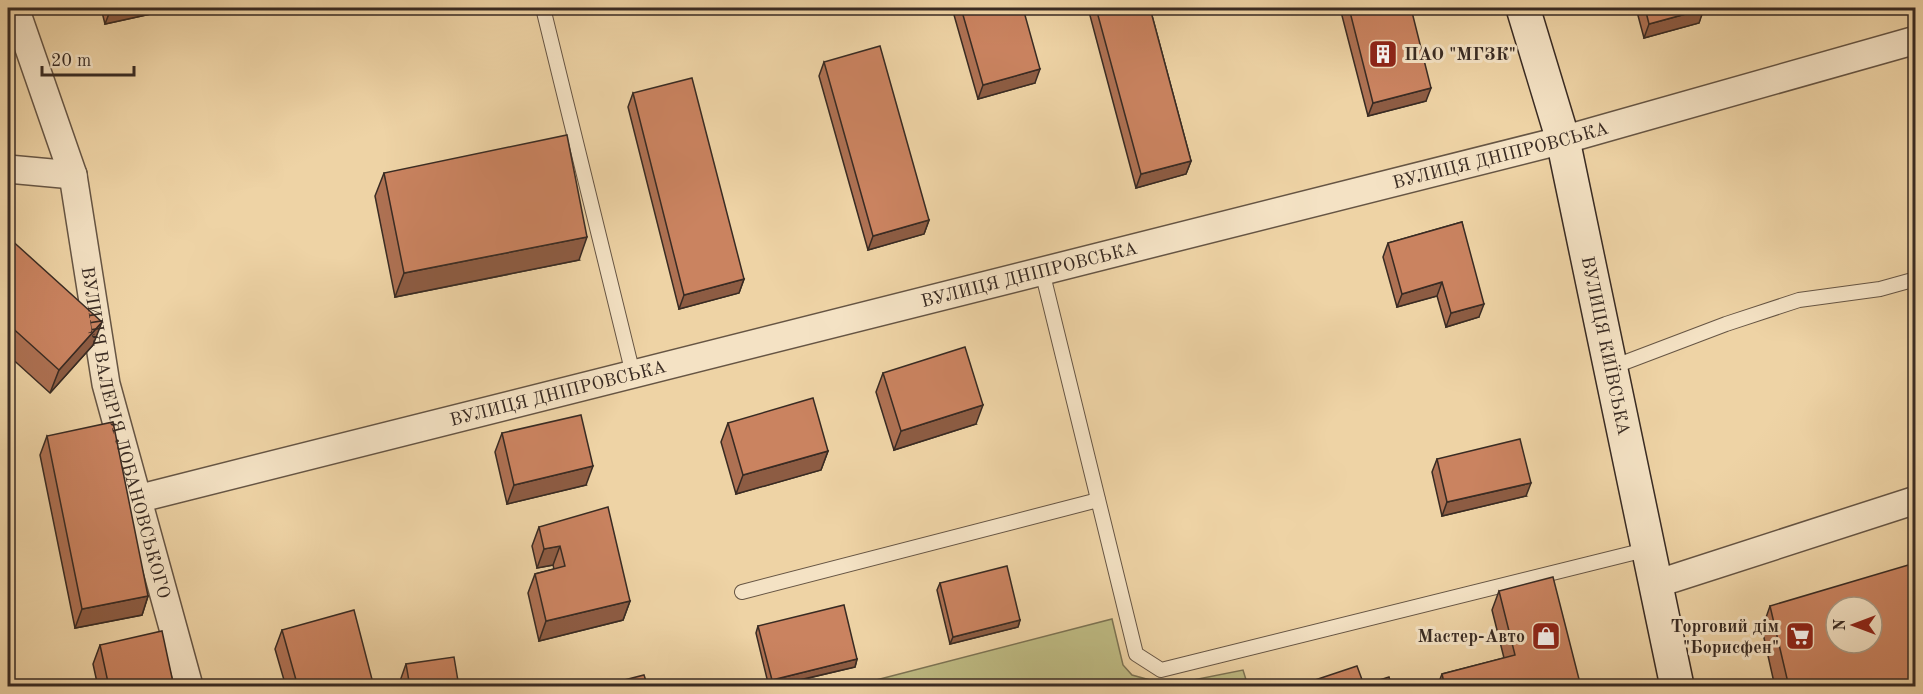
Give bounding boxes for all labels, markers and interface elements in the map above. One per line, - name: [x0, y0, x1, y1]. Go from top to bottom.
- building icon: ПАО "МГЗК": [1367, 38, 1399, 70]
- scale bar: [42, 39, 134, 77]
- place label: ПАО "МГЗК": [1404, 46, 1516, 64]
- text: 20 m: [51, 52, 91, 70]
- street label: ВУЛИЦЯ ДНІПРОВСЬКА: [1391, 120, 1611, 193]
- street label: ВУЛИЦЯ ДНІПРОВСЬКА: [919, 239, 1140, 311]
- street label: ВУЛИЦЯ КИЇВСЬКА: [1577, 255, 1632, 437]
- street label: ВУЛИЦЯ ВАЛЕРІЯ ЛОБАНОВСЬКОГО: [78, 265, 173, 601]
- street label: ВУЛИЦЯ ДНІПРОВСЬКА: [448, 358, 668, 430]
- north arrow: [1824, 595, 1884, 655]
- place label: Торговий дім "Борисфен": [1671, 618, 1779, 658]
- text: N: [1833, 618, 1849, 631]
- shop icon: Мастер-Авто: [1530, 620, 1562, 652]
- supermarket icon: Торговий дім "Борисфен": [1784, 620, 1816, 652]
- place label: Мастер-Авто: [1417, 628, 1525, 646]

